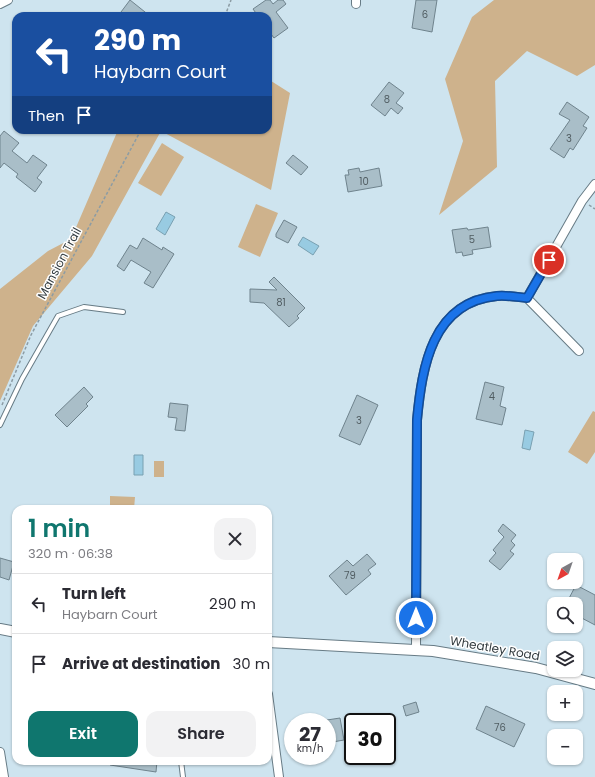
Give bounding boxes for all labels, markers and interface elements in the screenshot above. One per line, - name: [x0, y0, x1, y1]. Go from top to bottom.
- house number: 6: [422, 7, 428, 22]
- text: 290 m: [94, 21, 181, 60]
- icon: left: [28, 28, 80, 80]
- text: Haybarn Court: [94, 59, 226, 84]
- house number: 8: [384, 92, 390, 107]
- icon: arrive: [73, 104, 95, 126]
- text: Then: [28, 105, 65, 126]
- house number: 3: [566, 131, 572, 146]
- house number: 10: [359, 174, 369, 189]
- street label: Mansion Trail: [33, 224, 85, 302]
- house number: 5: [469, 232, 475, 247]
- pin: [532, 243, 566, 277]
- icon: arrive: [538, 249, 560, 271]
- house number: 81: [276, 295, 286, 310]
- house number: 4: [489, 389, 495, 404]
- house number: 3: [356, 413, 362, 428]
- text: 1 min: [28, 512, 90, 545]
- button: close: [214, 518, 256, 560]
- text: 320 m · 06:38: [28, 544, 113, 563]
- north arrow: [547, 553, 583, 589]
- map controls: [547, 553, 583, 765]
- house number: 79: [344, 568, 356, 583]
- text: Turn left: [62, 583, 126, 604]
- icon: left: [28, 593, 50, 615]
- text: 290 m: [209, 593, 256, 614]
- position arrow: [395, 597, 437, 639]
- button: search: [547, 597, 583, 633]
- text: Haybarn Court: [62, 605, 158, 624]
- street label: Wheatley Road: [449, 632, 541, 664]
- button: layers: [547, 641, 583, 677]
- icon: arrive: [28, 653, 50, 675]
- text: Arrive at destination: [62, 653, 220, 674]
- text: 30 m: [232, 653, 270, 674]
- button: +: [547, 685, 583, 721]
- button: Exit: [28, 711, 138, 757]
- button: Share: [146, 711, 256, 757]
- speed limit sign: 30: [344, 713, 396, 765]
- text: 27: [299, 720, 321, 748]
- house number: 76: [494, 720, 506, 735]
- button: −: [547, 729, 583, 765]
- text: km/h: [297, 741, 323, 756]

